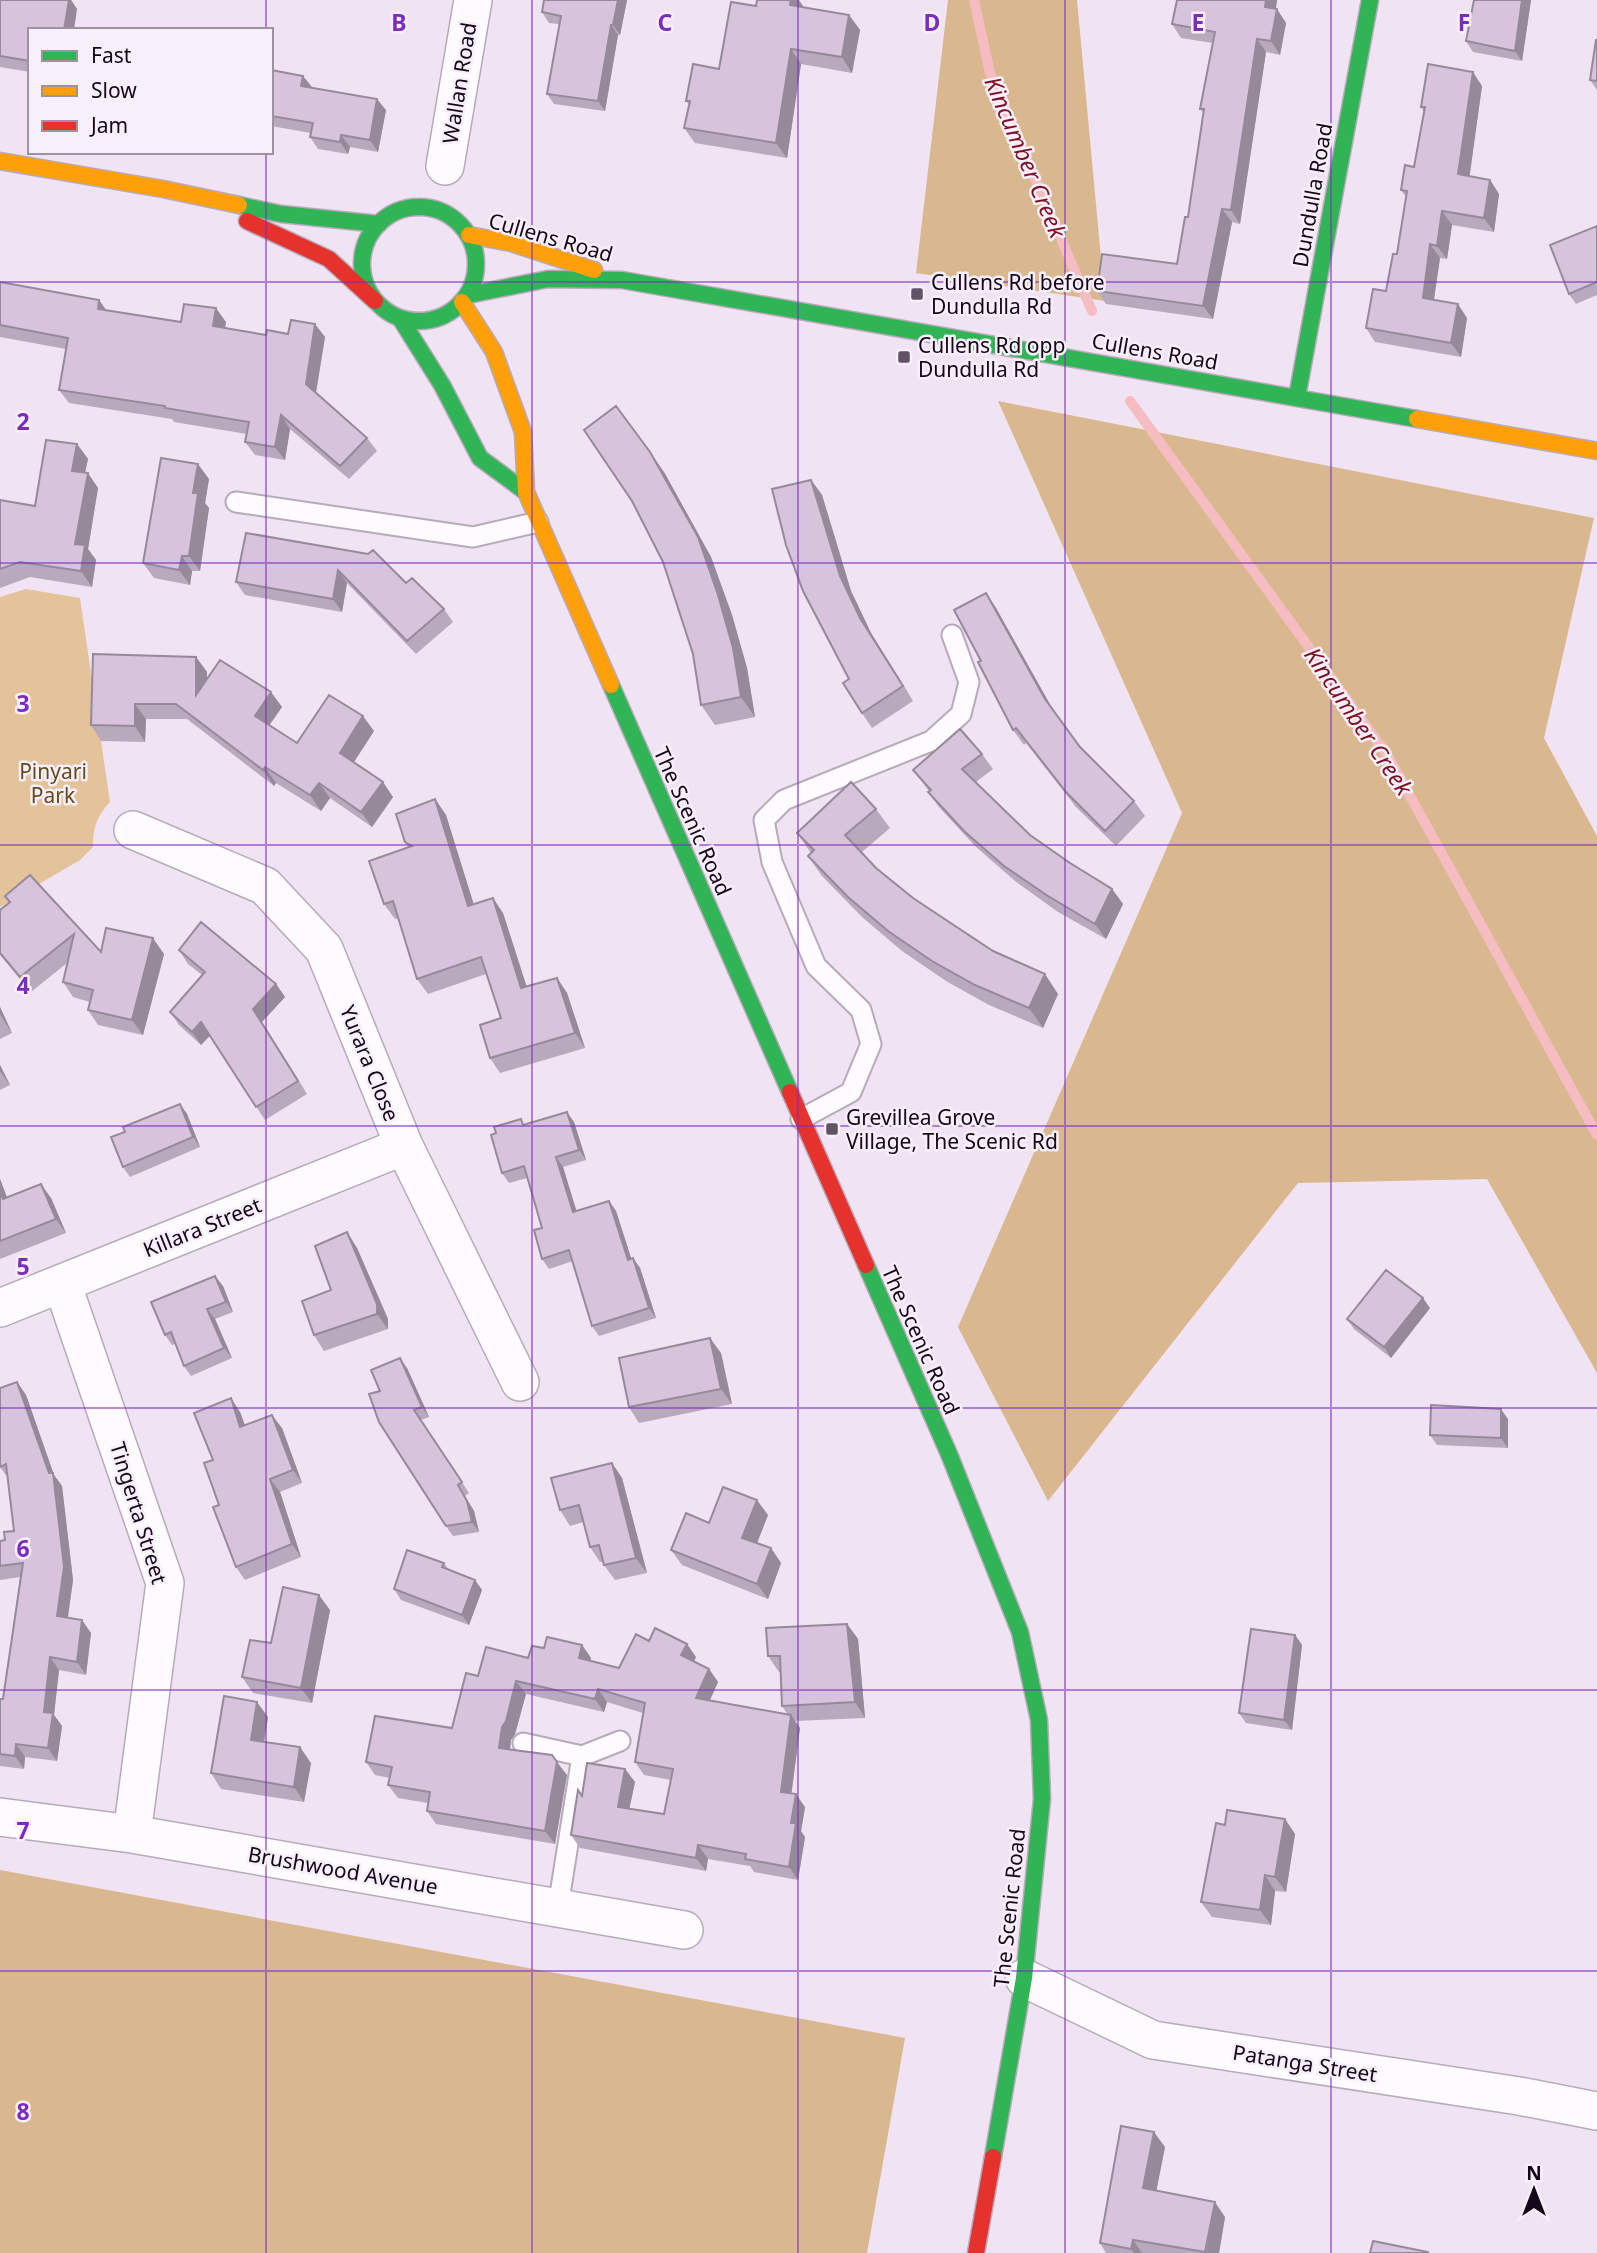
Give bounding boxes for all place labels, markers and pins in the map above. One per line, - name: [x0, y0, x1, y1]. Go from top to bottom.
- place label: Cullens Rd before Dundulla Rd: [931, 268, 1105, 320]
- marker: Cullens Rd before Dundulla Rd: [909, 286, 925, 302]
- place label: Cullens Rd opp Dundulla Rd: [918, 331, 1065, 383]
- marker: Cullens Rd opp Dundulla Rd: [896, 349, 912, 365]
- place label: Grevillea Grove Village, The Scenic Rd: [846, 1103, 1058, 1155]
- marker: Grevillea Grove Village, The Scenic Rd: [824, 1121, 840, 1137]

